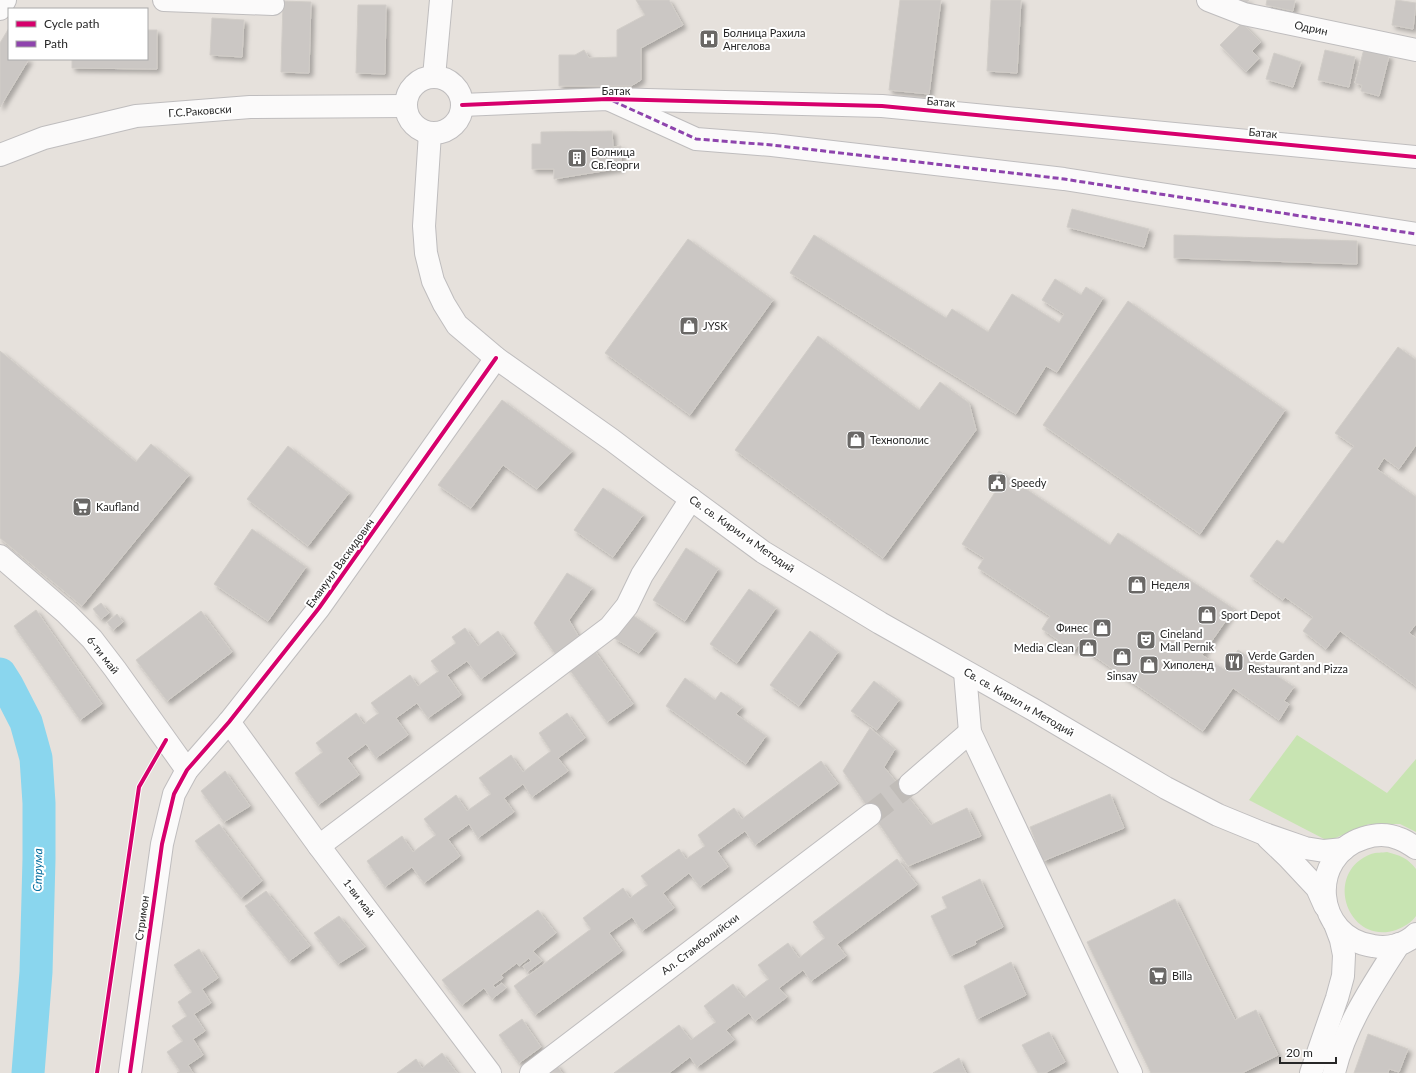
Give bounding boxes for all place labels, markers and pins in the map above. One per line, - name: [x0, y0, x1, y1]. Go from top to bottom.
- place label: Болница Рахила Ангелова: [723, 26, 805, 52]
- hospital icon: Болница Рахила Ангелова: [698, 28, 720, 50]
- place label: Болница Св.Георги: [591, 145, 639, 171]
- building icon: Болница Св.Георги: [566, 147, 588, 169]
- shop icon: JYSK: [678, 315, 700, 337]
- place label: JYSK: [703, 319, 728, 332]
- shop icon: Технополис: [845, 429, 867, 451]
- place label: Технополис: [870, 433, 929, 446]
- public building icon: Speedy: [986, 472, 1008, 494]
- place label: Speedy: [1011, 476, 1047, 489]
- supermarket icon: Kaufland: [71, 496, 93, 518]
- place label: Kaufland: [96, 500, 139, 513]
- shop icon: Неделя: [1126, 574, 1148, 596]
- place label: Неделя: [1151, 578, 1189, 591]
- shop icon: Sport Depot: [1196, 604, 1218, 626]
- place label: Sport Depot: [1221, 608, 1280, 621]
- shop icon: Финес: [1091, 617, 1113, 639]
- place label: Финес: [1056, 621, 1088, 634]
- place label: Cineland Mall Pernik: [1160, 627, 1214, 653]
- theatre icon: Cineland Mall Pernik: [1135, 629, 1157, 651]
- shop icon: Media Clean: [1077, 637, 1099, 659]
- place label: Media Clean: [1014, 641, 1074, 654]
- shop icon: Sinsay: [1111, 646, 1133, 668]
- place label: Verde Garden Restaurant and Pizza: [1248, 649, 1348, 675]
- restaurant icon: Verde Garden Restaurant and Pizza: [1223, 651, 1245, 673]
- shop icon: Хиполенд: [1138, 654, 1160, 676]
- place label: Хиполенд: [1163, 658, 1214, 671]
- place label: Sinsay: [1107, 669, 1138, 682]
- supermarket icon: Billa: [1147, 965, 1169, 987]
- place label: Billa: [1172, 969, 1192, 982]

